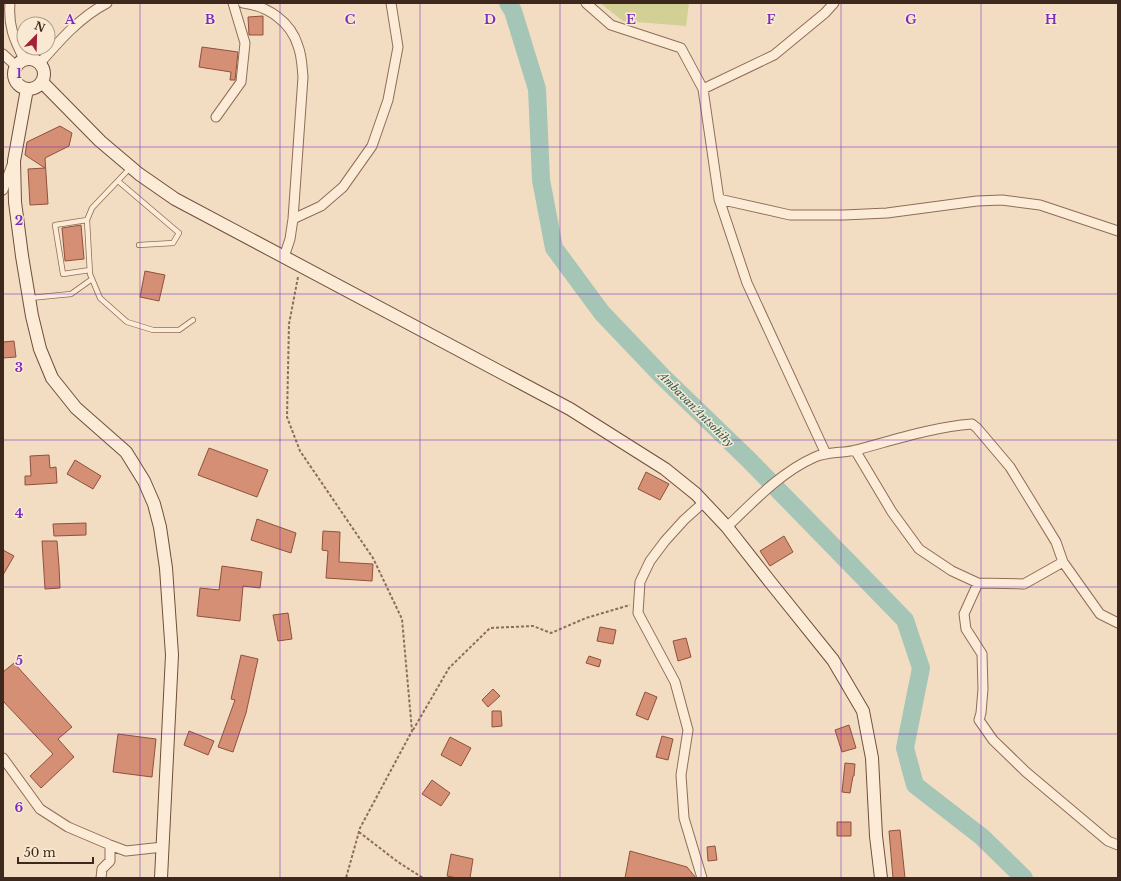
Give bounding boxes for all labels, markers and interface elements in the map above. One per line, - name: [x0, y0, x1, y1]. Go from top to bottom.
- text: A: [64, 11, 76, 28]
- text: B: [205, 11, 215, 28]
- text: C: [345, 11, 356, 28]
- text: D: [484, 11, 496, 28]
- text: E: [626, 11, 636, 28]
- text: F: [767, 11, 776, 28]
- text: G: [905, 11, 917, 28]
- text: H: [1045, 11, 1057, 28]
- north arrow: [16, 16, 56, 56]
- text: N: [32, 18, 48, 36]
- text: 1: [16, 65, 22, 82]
- text: 2: [15, 212, 23, 229]
- text: 3: [15, 359, 23, 376]
- water label: Ambavan'Antsohihy: [654, 367, 737, 450]
- text: 4: [15, 505, 24, 522]
- text: 5: [15, 652, 23, 669]
- text: 6: [15, 799, 24, 816]
- scale bar: [18, 839, 93, 865]
- text: 50 m: [24, 845, 56, 860]

